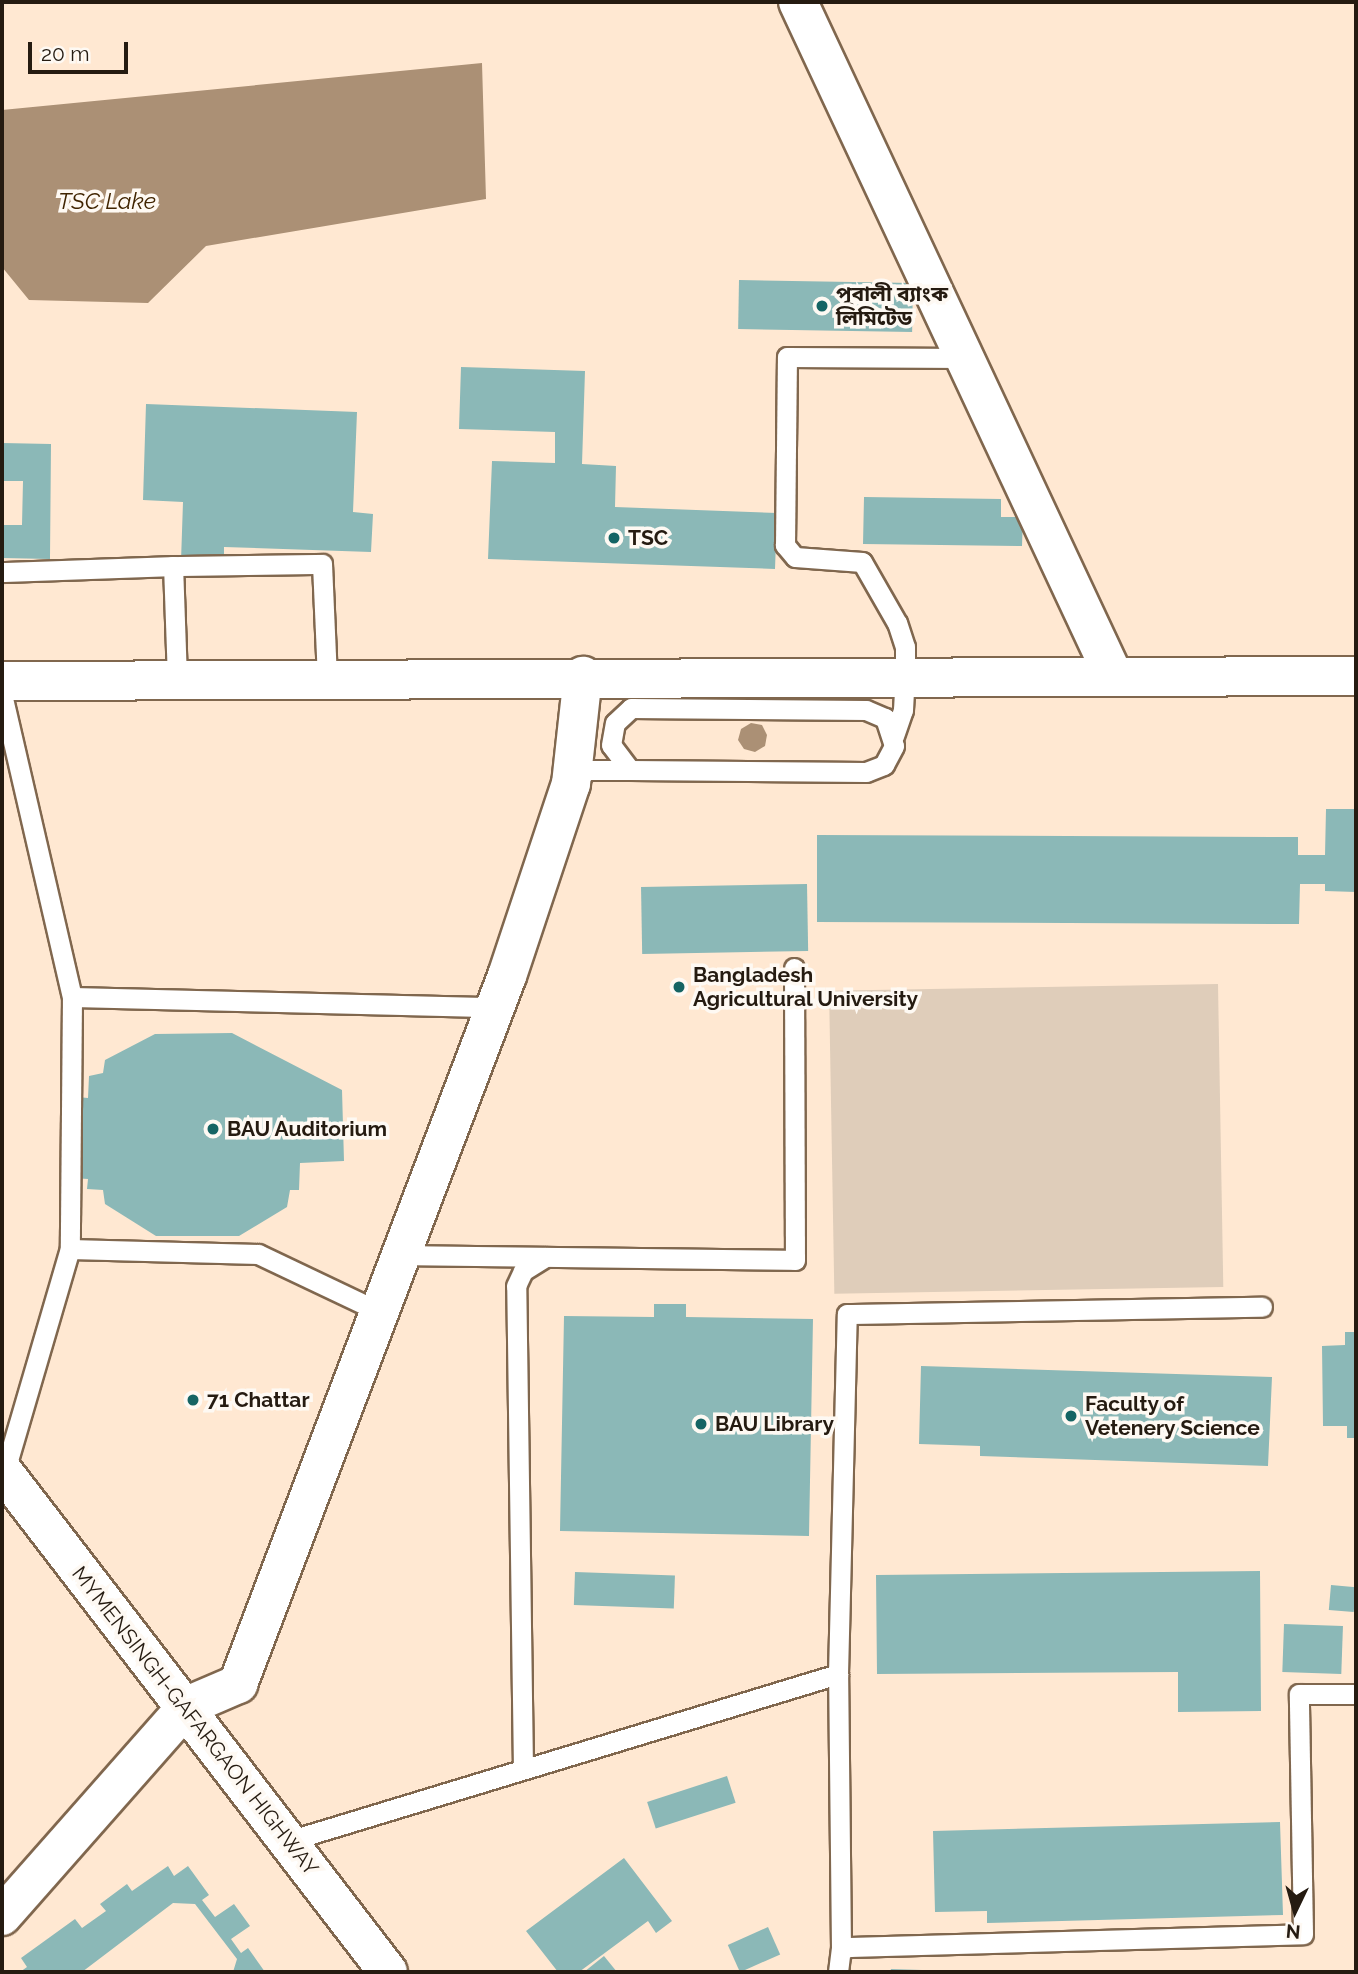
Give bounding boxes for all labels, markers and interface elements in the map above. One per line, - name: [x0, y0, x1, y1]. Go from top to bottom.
- scale bar: [32, 28, 131, 72]
- text: 20 m: [41, 41, 89, 66]
- water label: TSC Lake: [58, 187, 156, 215]
- place label: পূবালী ব্যাংক লিমিটেড: [836, 281, 948, 331]
- marker: পূবালী ব্যাংক লিমিটেড: [814, 298, 830, 314]
- place label: TSC: [628, 525, 668, 551]
- marker: TSC: [606, 530, 622, 546]
- place label: Bangladesh Agricultural University: [693, 962, 919, 1012]
- marker: Bangladesh Agricultural University: [671, 979, 687, 995]
- place label: BAU Auditorium: [227, 1116, 388, 1142]
- marker: BAU Auditorium: [205, 1121, 221, 1137]
- place label: 71 Chattar: [207, 1387, 310, 1413]
- place label: Faculty of Vetenery Science: [1085, 1391, 1260, 1441]
- marker: 71 Chattar: [185, 1392, 201, 1408]
- marker: Faculty of Vetenery Science: [1063, 1408, 1079, 1424]
- place label: BAU Library: [715, 1411, 834, 1437]
- marker: BAU Library: [693, 1416, 709, 1432]
- street label: MYMENSINGH-GAFARGAON HIGHWAY: [66, 1561, 324, 1881]
- north arrow: [1260, 1876, 1330, 1946]
- text: N: [1285, 1920, 1301, 1944]

